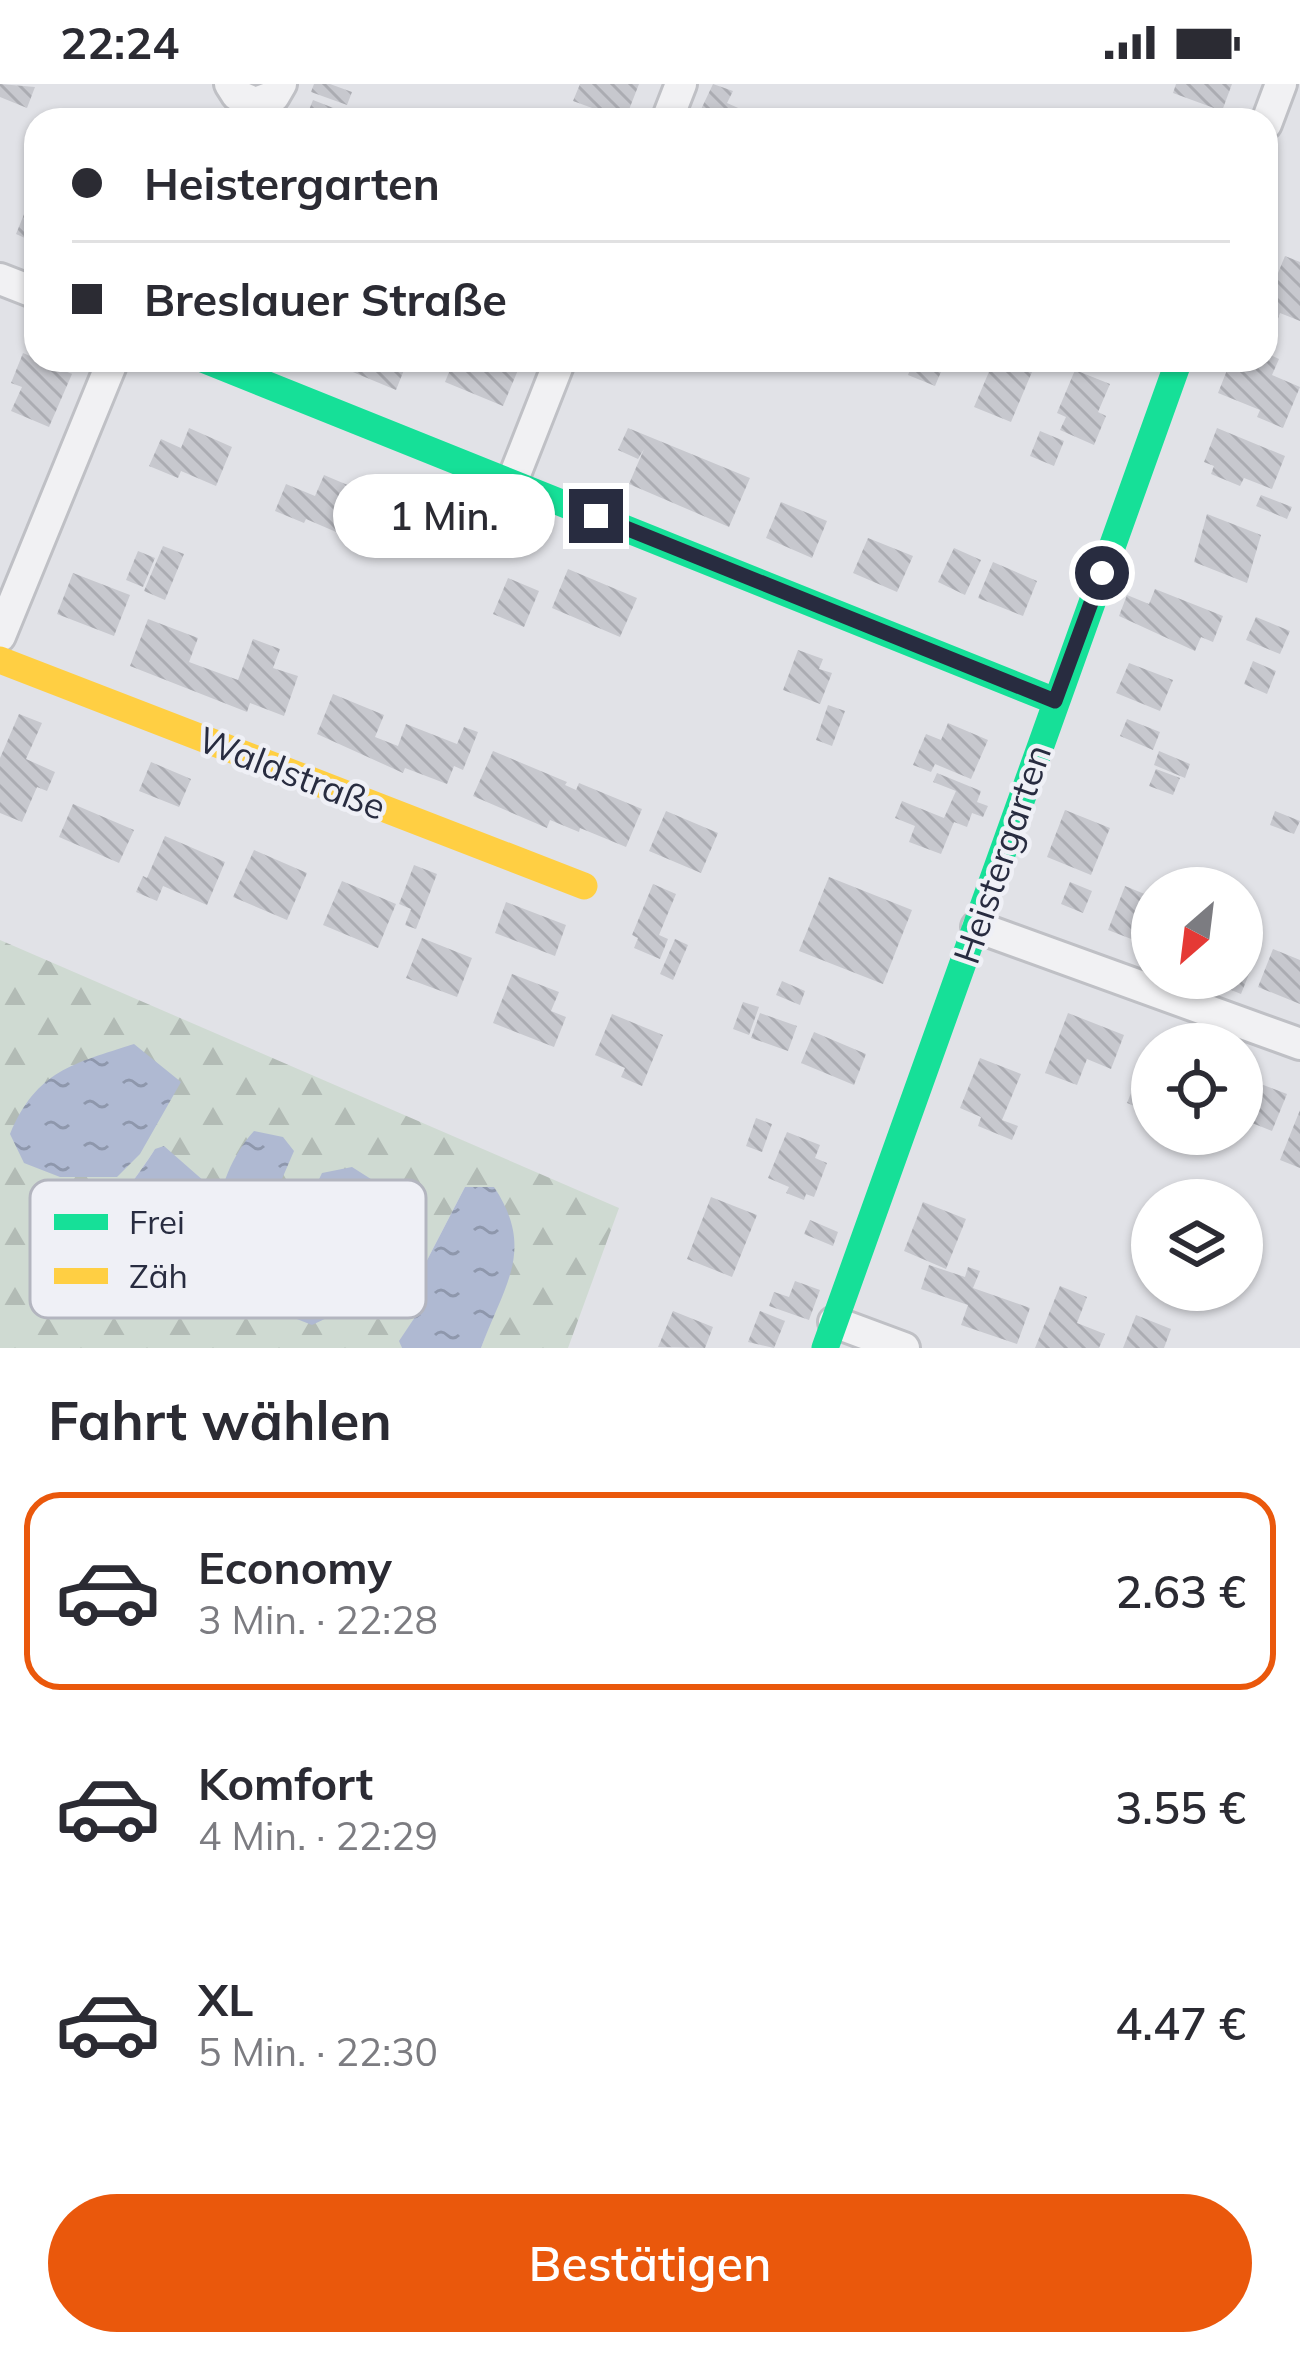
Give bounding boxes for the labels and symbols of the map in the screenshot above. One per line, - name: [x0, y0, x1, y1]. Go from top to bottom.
- callout: 1 Min.: [332, 474, 554, 558]
- route end: [569, 489, 623, 543]
- route start: [1075, 546, 1129, 600]
- street label: Waldstraße: [192, 716, 392, 829]
- street label: Heistergarten: [943, 738, 1060, 969]
- north arrow: [1131, 867, 1263, 999]
- legend: [30, 1180, 426, 1318]
- text: Frei: [129, 1201, 185, 1242]
- text: Zäh: [129, 1255, 188, 1296]

